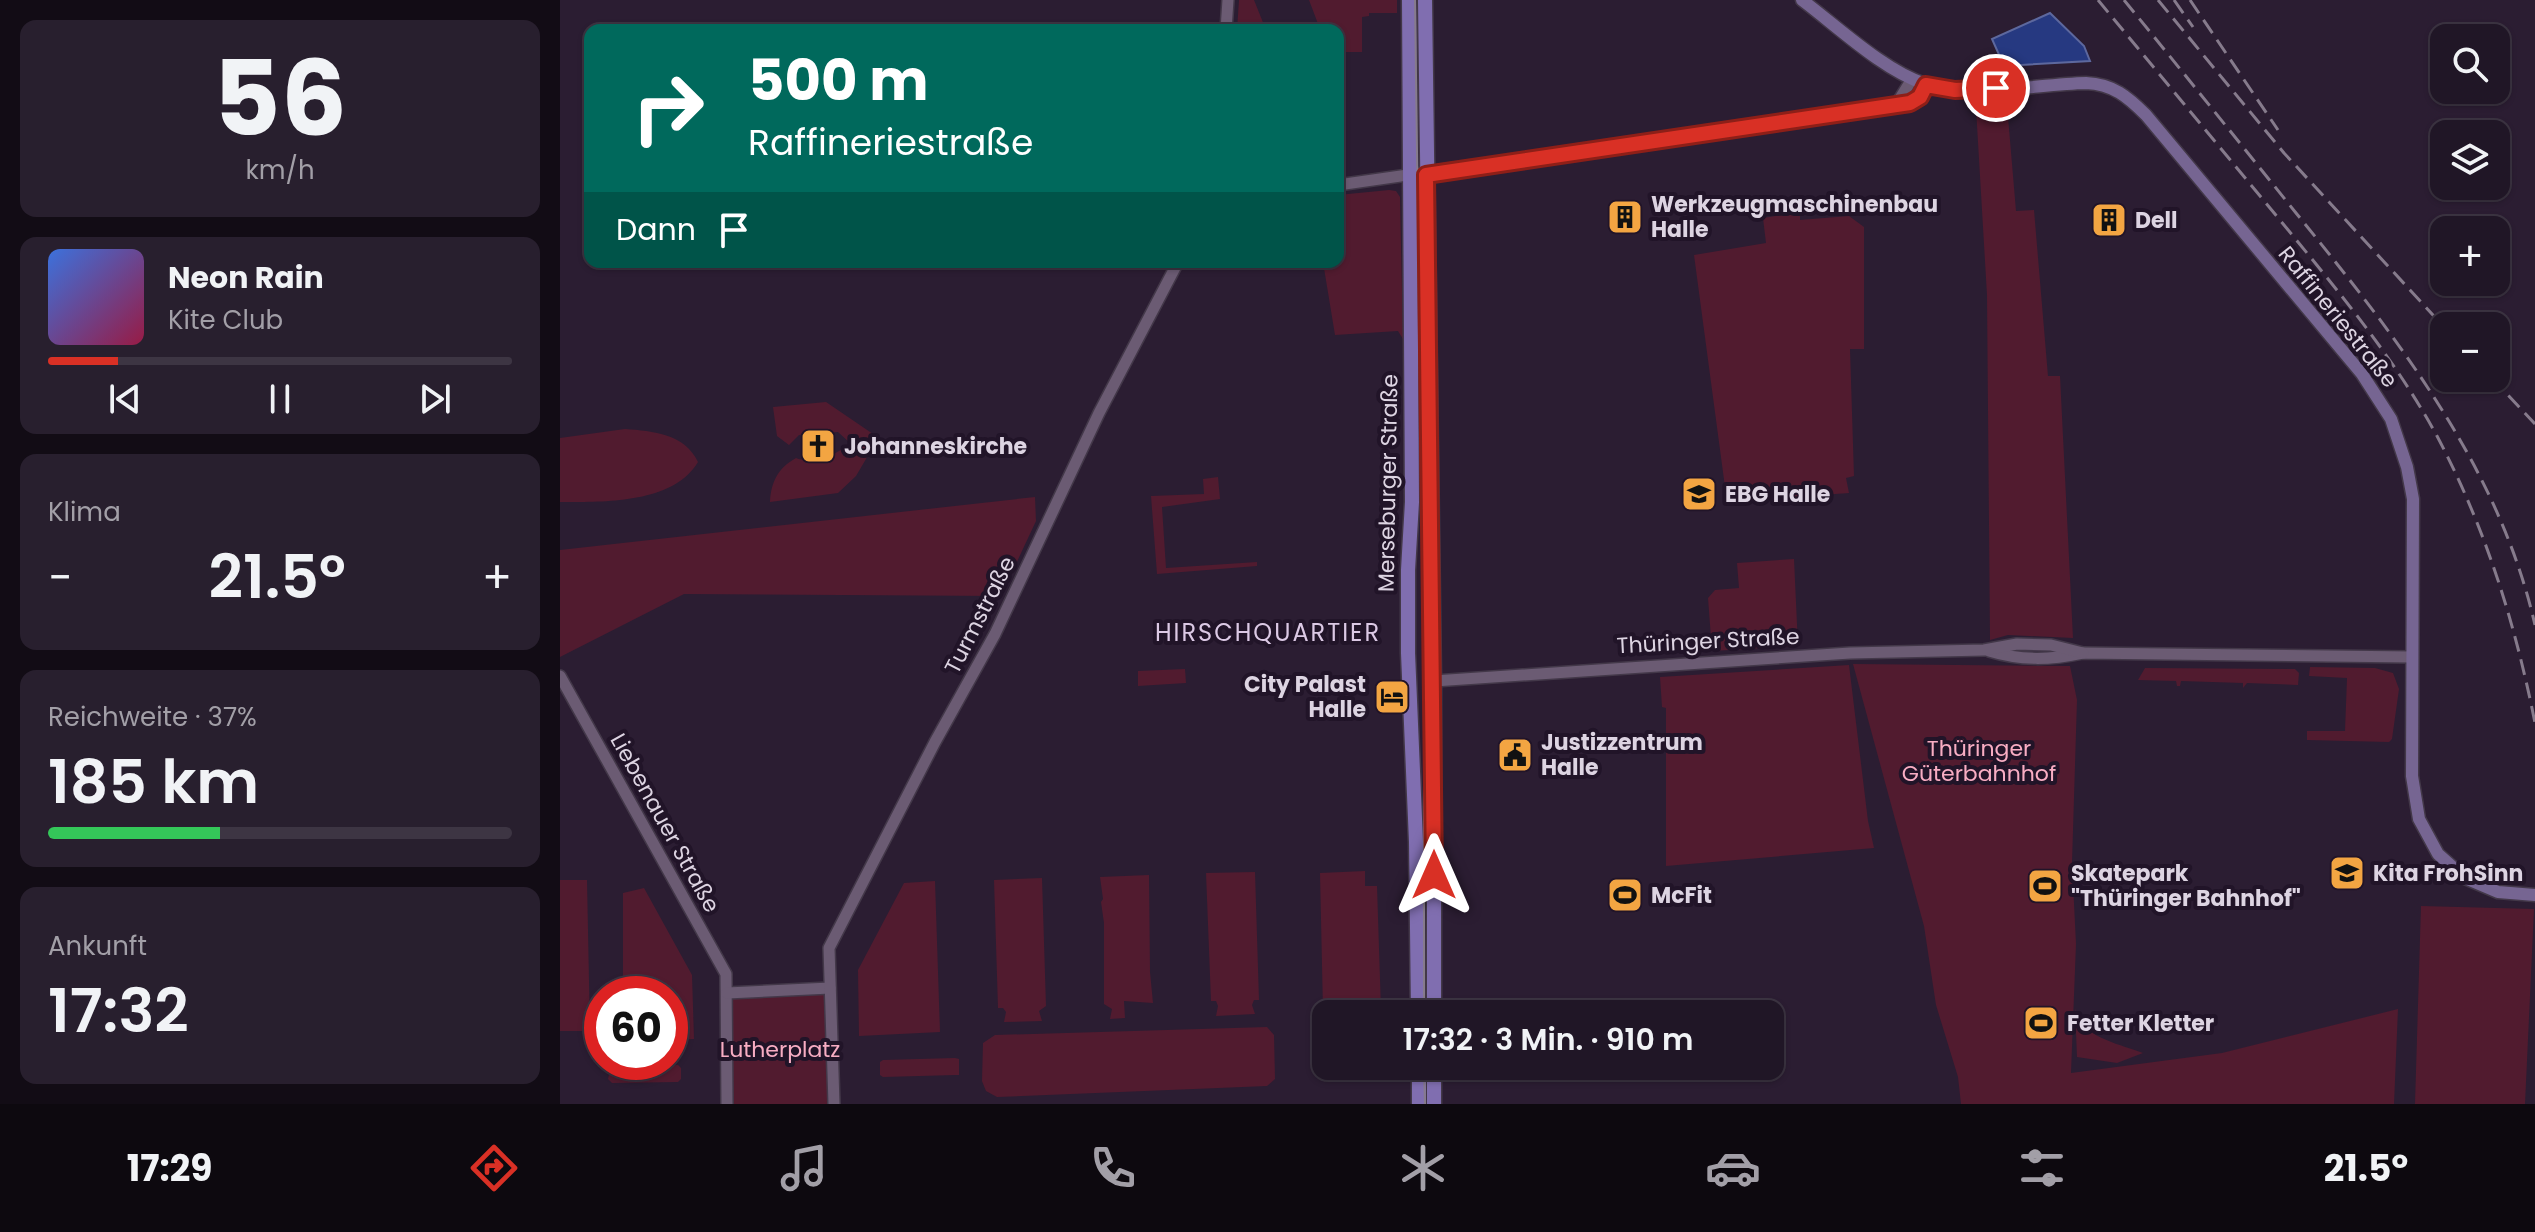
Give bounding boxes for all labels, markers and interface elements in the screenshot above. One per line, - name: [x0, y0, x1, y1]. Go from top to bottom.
- map controls: [2430, 24, 2510, 392]
- button: search: [2430, 24, 2510, 104]
- text: 56: [213, 26, 347, 171]
- text: 500 m: [748, 41, 929, 120]
- pin: [1962, 54, 2030, 122]
- icon: right: [616, 56, 720, 160]
- icon: arrive: [1974, 66, 2018, 110]
- text: Raffineriestraße: [748, 117, 1033, 168]
- button: layers: [2430, 120, 2510, 200]
- text: km/h: [245, 152, 315, 188]
- place label: Werkzeugmaschinenbau Halle: [1651, 189, 1938, 245]
- building icon: Werkzeugmaschinenbau Halle: [1606, 198, 1644, 236]
- building icon: Dell: [2090, 201, 2128, 239]
- place label: Dell: [2135, 205, 2178, 236]
- text: Dann: [616, 208, 696, 251]
- icon: arrive: [712, 208, 756, 252]
- button: +: [2430, 216, 2510, 296]
- street label: Raffineriestraße: [2271, 240, 2405, 394]
- text: Neon Rain: [168, 256, 324, 299]
- text: Kite Club: [168, 302, 283, 338]
- button: −: [2430, 312, 2510, 392]
- street label: Merseburger Straße: [1371, 374, 1405, 592]
- icon: previous: [103, 377, 147, 421]
- icon: pause: [258, 377, 302, 421]
- icon: next: [413, 377, 457, 421]
- church icon: Johanneskirche: [799, 427, 837, 465]
- place label: Johanneskirche: [844, 431, 1027, 462]
- school or university icon: EBG Halle: [1680, 475, 1718, 513]
- place label: EBG Halle: [1725, 479, 1830, 510]
- text: Klima: [48, 494, 121, 530]
- text: 21.5°: [209, 535, 346, 619]
- text: −: [48, 547, 72, 608]
- text: +: [482, 547, 512, 608]
- street label: Turmstraße: [937, 551, 1023, 679]
- district label: HIRSCHQUARTIER: [1155, 616, 1381, 649]
- street label: Thüringer Straße: [1616, 621, 1800, 661]
- place label: City Palast Halle: [1244, 669, 1366, 725]
- hotel icon: City Palast Halle: [1373, 678, 1411, 716]
- text: Reichweite · 37%: [48, 699, 257, 735]
- place label: Justizzentrum Halle: [1541, 727, 1703, 783]
- street label: Liebenauer Straße: [603, 728, 727, 918]
- park label: Thüringer Güterbahnhof: [1902, 733, 2056, 789]
- public building icon: Justizzentrum Halle: [1496, 736, 1534, 774]
- text: 185 km: [48, 740, 259, 824]
- position arrow: [1392, 833, 1476, 917]
- school or university icon: Kita FrohSinn: [2328, 854, 2366, 892]
- place label: Skatepark "Thüringer Bahnhof": [2071, 858, 2301, 914]
- place label: Kita FrohSinn: [2373, 858, 2523, 889]
- sports icon: Skatepark "Thüringer Bahnhof": [2026, 867, 2064, 905]
- sports icon: McFit: [1606, 876, 1644, 914]
- place label: McFit: [1651, 880, 1712, 911]
- text: Ankunft: [48, 928, 147, 964]
- text: 17:32: [48, 969, 189, 1053]
- speed limit sign: 60: [584, 976, 688, 1080]
- sports icon: Fetter Kletter: [2022, 1004, 2060, 1042]
- place label: Fetter Kletter: [2067, 1008, 2214, 1039]
- text: 17:32 · 3 Min. · 910 m: [1403, 1018, 1693, 1061]
- park label: Lutherplatz: [720, 1034, 840, 1065]
- icon: directions: [466, 1140, 522, 1196]
- icon: music: [776, 1140, 832, 1196]
- icon: phone: [1085, 1140, 1141, 1196]
- icon: climate: [1395, 1140, 1451, 1196]
- icon: car: [1705, 1140, 1761, 1196]
- icon: filters: [2014, 1140, 2070, 1196]
- text: 17:29: [127, 1143, 213, 1194]
- text: 21.5°: [2324, 1143, 2408, 1194]

